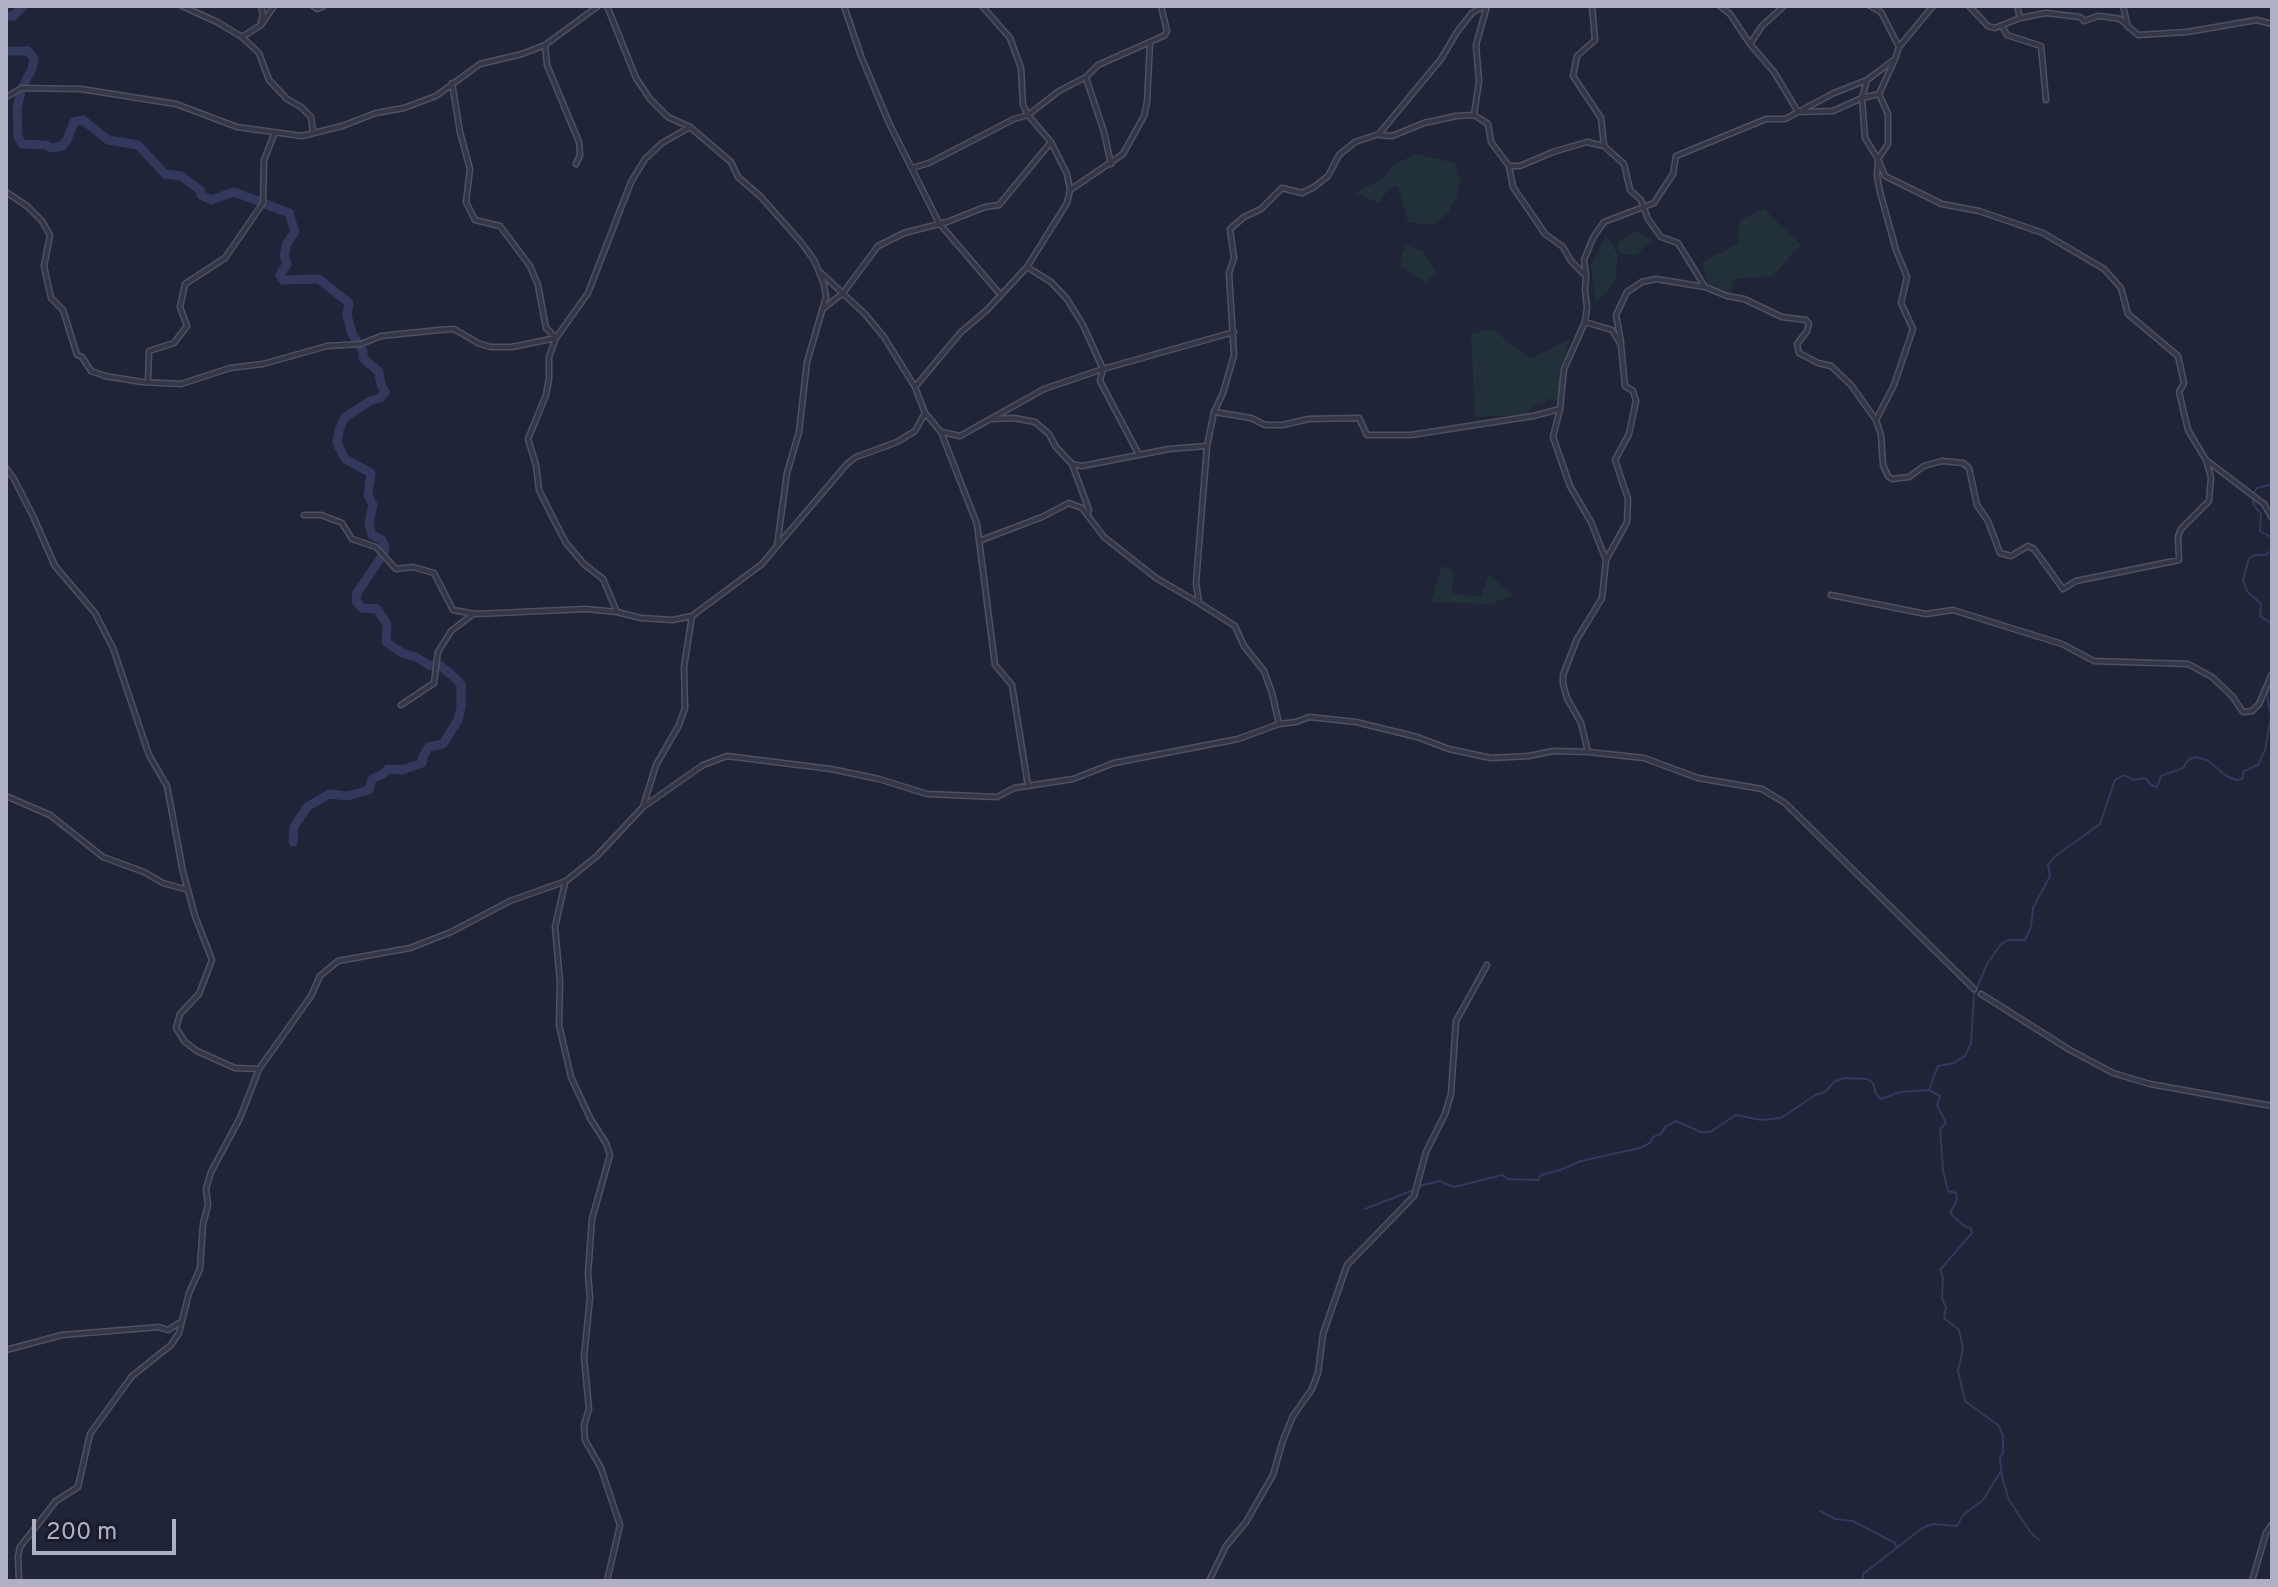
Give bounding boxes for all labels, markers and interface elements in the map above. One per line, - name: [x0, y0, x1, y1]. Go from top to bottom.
- scale bar: [36, 1503, 180, 1553]
- text: 200 m: [46, 1518, 117, 1548]

